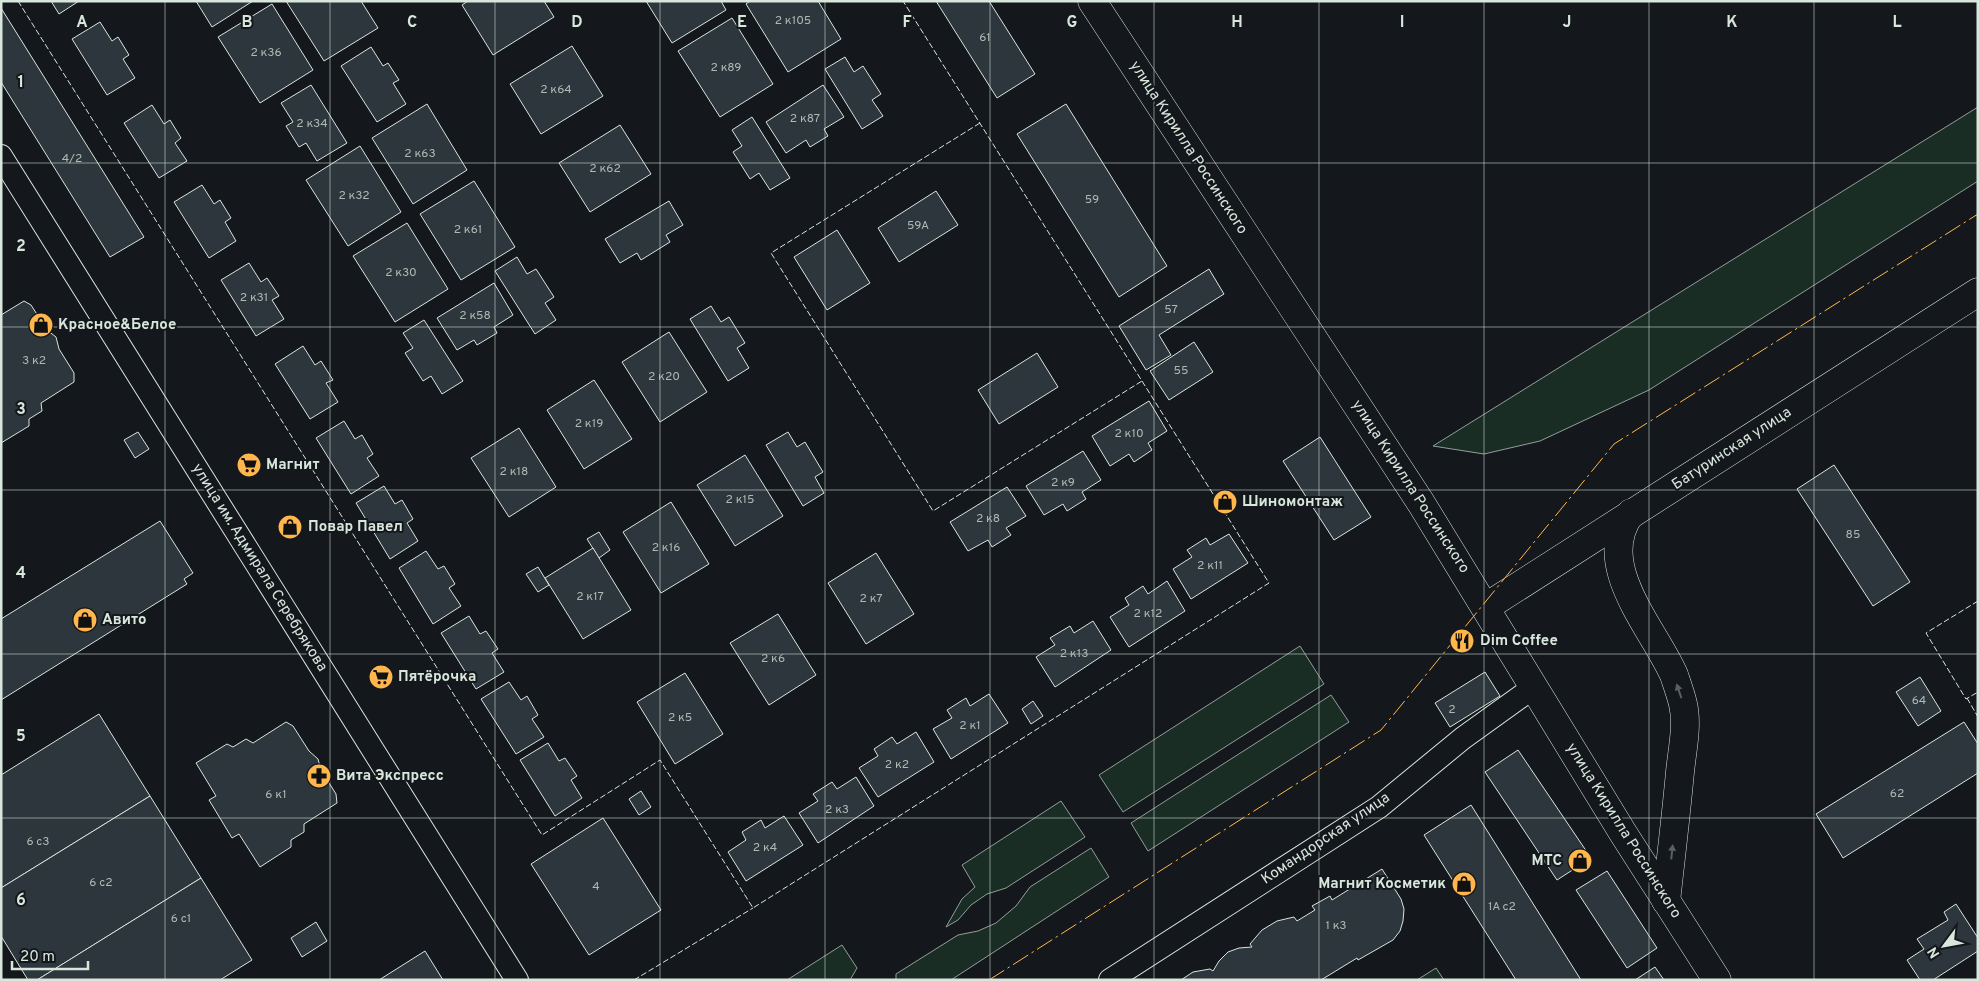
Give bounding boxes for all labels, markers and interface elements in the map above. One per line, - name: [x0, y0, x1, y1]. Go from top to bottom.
- text: A: [76, 13, 88, 33]
- text: B: [241, 13, 253, 33]
- text: C: [407, 13, 417, 33]
- text: D: [571, 13, 583, 33]
- text: E: [737, 13, 747, 33]
- house number: 2 к105: [775, 13, 811, 29]
- text: F: [902, 13, 912, 33]
- text: G: [1067, 13, 1077, 33]
- text: H: [1231, 13, 1243, 33]
- text: I: [1400, 13, 1404, 33]
- text: J: [1563, 13, 1571, 33]
- text: K: [1726, 13, 1738, 33]
- text: L: [1892, 13, 1902, 33]
- house number: 61: [979, 30, 991, 46]
- house number: 2 к36: [250, 45, 282, 61]
- street label: улица Кирилла Россинского: [1125, 58, 1251, 238]
- house number: 2 к89: [710, 60, 742, 76]
- text: 1: [18, 73, 24, 93]
- house number: 2 к64: [540, 82, 572, 98]
- house number: 2 к87: [790, 111, 820, 127]
- house number: 2 к34: [296, 116, 328, 132]
- house number: 2 к63: [404, 146, 436, 162]
- house number: 4/2: [62, 151, 82, 167]
- house number: 2 к62: [589, 161, 621, 177]
- house number: 2 к32: [338, 188, 370, 204]
- house number: 59: [1085, 192, 1099, 208]
- house number: 59А: [907, 218, 929, 234]
- house number: 2 к61: [454, 222, 482, 238]
- text: 2: [16, 237, 26, 257]
- house number: 2 к30: [385, 265, 417, 281]
- house number: 2 к31: [240, 290, 268, 306]
- house number: 57: [1164, 302, 1178, 318]
- house number: 2 к58: [459, 308, 491, 324]
- shop icon: Красное&Белое: [28, 312, 54, 338]
- place label: Красное&Белое: [58, 316, 176, 335]
- house number: 3 к2: [22, 353, 46, 369]
- house number: 55: [1174, 363, 1188, 379]
- house number: 2 к20: [648, 369, 680, 385]
- street label: улица Кирилла Россинского: [1347, 397, 1473, 577]
- text: 3: [16, 400, 26, 420]
- street label: Батуринская улица: [1669, 403, 1795, 495]
- house number: 2 к19: [575, 416, 603, 432]
- house number: 2 к10: [1114, 426, 1144, 442]
- supermarket icon: Магнит: [236, 452, 262, 478]
- place label: Магнит: [266, 456, 319, 475]
- street label: улица им. Адмирала Серебрякова: [187, 460, 331, 676]
- house number: 2 к18: [500, 464, 528, 480]
- house number: 2 к9: [1051, 475, 1075, 491]
- shop icon: Шиномонтаж: [1212, 489, 1238, 515]
- house number: 2 к15: [726, 492, 754, 508]
- place label: Шиномонтаж: [1242, 493, 1343, 512]
- house number: 2 к8: [976, 511, 1000, 527]
- shop icon: Повар Павел: [277, 514, 303, 540]
- place label: Повар Павел: [308, 518, 403, 537]
- house number: 85: [1846, 527, 1860, 543]
- house number: 2 к16: [652, 540, 680, 556]
- house number: 2 к11: [1197, 558, 1223, 574]
- text: 4: [16, 564, 26, 584]
- house number: 2 к17: [576, 589, 604, 605]
- house number: 2 к7: [860, 591, 882, 607]
- house number: 2 к12: [1134, 606, 1162, 622]
- shop icon: Авито: [72, 607, 98, 633]
- place label: Авито: [102, 611, 147, 630]
- restaurant icon: Dim Coffee: [1449, 628, 1475, 654]
- place label: Dim Coffee: [1480, 632, 1558, 651]
- house number: 2 к13: [1060, 646, 1088, 662]
- house number: 2 к6: [761, 651, 785, 667]
- supermarket icon: Пятёрочка: [368, 664, 394, 690]
- place label: Пятёрочка: [398, 668, 476, 687]
- one-way arrow: [1675, 683, 1683, 698]
- house number: 64: [1912, 693, 1926, 709]
- house number: 2: [1448, 702, 1456, 718]
- house number: 2 к5: [668, 710, 692, 726]
- house number: 2 к1: [959, 718, 981, 734]
- text: 5: [16, 727, 26, 747]
- street label: улица Кирилла Россинского: [1561, 740, 1685, 922]
- house number: 2 к2: [885, 757, 909, 773]
- pharmacy icon: Вита Экспресс: [306, 763, 332, 789]
- place label: Вита Экспресс: [336, 767, 444, 786]
- house number: 62: [1890, 786, 1904, 802]
- house number: 6 к1: [265, 787, 287, 803]
- street label: Командорская улица: [1258, 789, 1394, 889]
- house number: 2 к3: [825, 802, 849, 818]
- house number: 6 с3: [26, 834, 50, 850]
- house number: 2 к4: [753, 840, 777, 856]
- one-way arrow: [1668, 844, 1676, 860]
- shop icon: МТС: [1567, 848, 1593, 874]
- place label: МТС: [1532, 852, 1562, 871]
- shop icon: Магнит Косметик: [1451, 871, 1477, 897]
- house number: 6 с2: [89, 875, 113, 891]
- place label: Магнит Косметик: [1318, 875, 1446, 894]
- house number: 4: [592, 879, 600, 895]
- text: 6: [16, 891, 26, 911]
- house number: 1А с2: [1488, 899, 1516, 915]
- house number: 6 с1: [171, 911, 191, 927]
- house number: 1 к3: [1325, 918, 1347, 934]
- north arrow: [1919, 921, 1969, 971]
- scale bar: [12, 938, 89, 970]
- text: N: [1924, 943, 1944, 961]
- text: 20 m: [20, 948, 55, 967]

